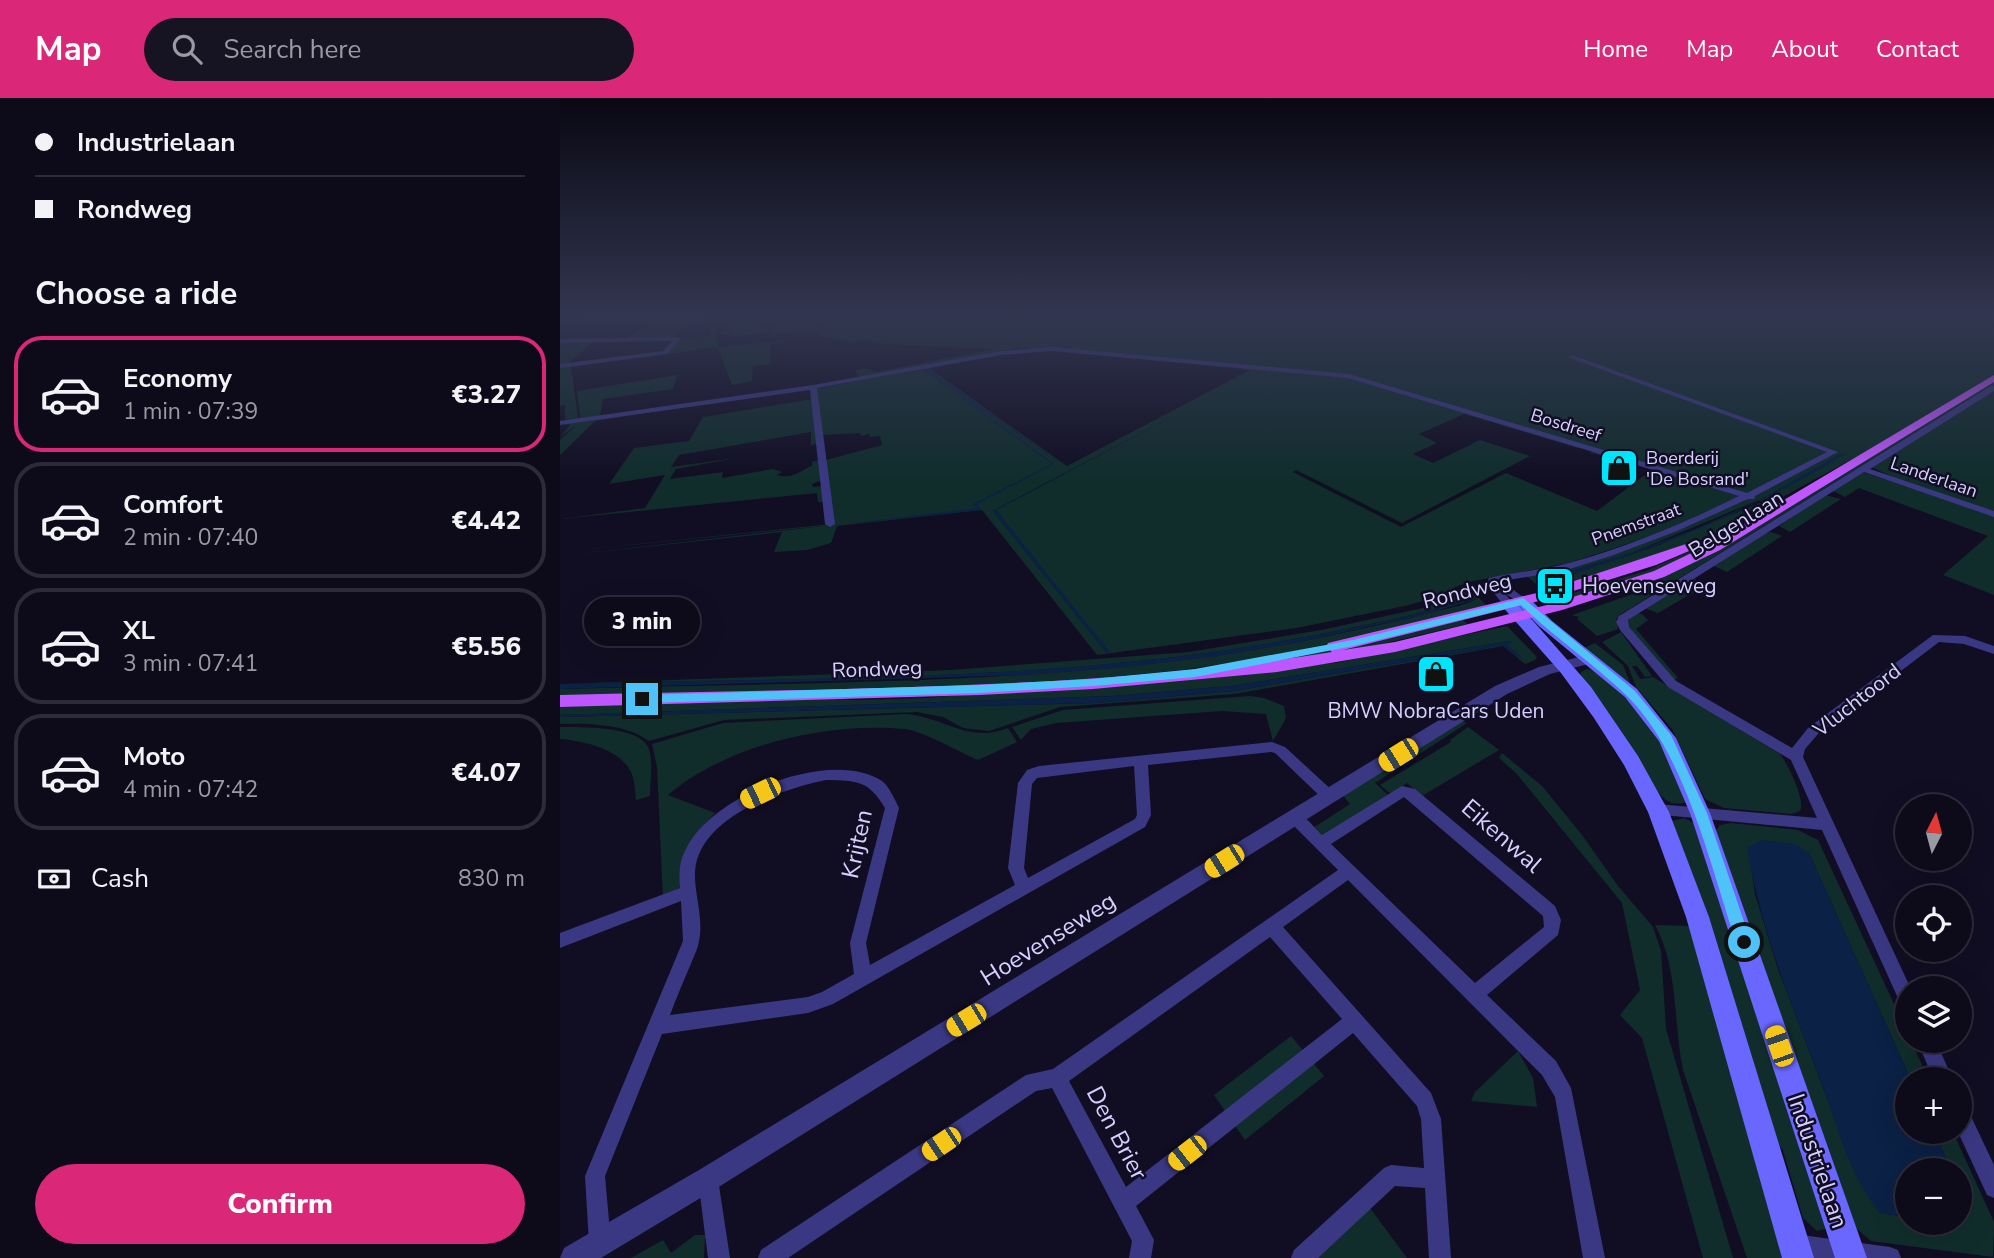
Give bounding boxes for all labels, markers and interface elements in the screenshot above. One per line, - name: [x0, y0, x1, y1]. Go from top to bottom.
- search box: [144, 18, 634, 81]
- text: Map: [35, 27, 102, 72]
- icon: search: [168, 30, 206, 68]
- text: Search here: [224, 32, 361, 67]
- text: Home: [1583, 33, 1648, 65]
- text: Map: [1686, 33, 1733, 65]
- text: About: [1771, 33, 1838, 65]
- text: Contact: [1876, 33, 1959, 65]
- text: Industrielaan: [77, 125, 236, 160]
- text: Rondweg: [77, 192, 192, 227]
- text: Choose a ride: [35, 272, 237, 315]
- text: Economy: [123, 361, 232, 396]
- icon: car: [39, 363, 102, 426]
- text: €3.27: [452, 377, 521, 412]
- text: 1 min · 07:39: [123, 396, 258, 427]
- street label: Bosdreef: [1528, 403, 1605, 447]
- place label: Boerderij 'De Bosrand': [1646, 446, 1749, 491]
- shop icon: Boerderij 'De Bosrand': [1598, 447, 1640, 489]
- street label: Landerlaan: [1887, 451, 1981, 503]
- street label: Belgenlaan: [1683, 484, 1789, 564]
- text: Comfort: [123, 487, 223, 522]
- icon: car: [39, 489, 102, 552]
- street label: Pnemstraat: [1588, 497, 1684, 551]
- text: €4.42: [452, 503, 521, 538]
- text: 2 min · 07:40: [123, 522, 258, 553]
- bus stop icon: Hoevenseweg: [1534, 565, 1576, 607]
- street label: Rondweg: [1420, 566, 1514, 616]
- place label: Hoevenseweg: [1582, 572, 1717, 600]
- callout: 3 min: [584, 598, 700, 646]
- text: 3 min: [612, 606, 672, 637]
- text: XL: [123, 613, 155, 648]
- icon: car: [39, 615, 102, 678]
- text: €5.56: [452, 629, 521, 664]
- text: 3 min · 07:41: [123, 648, 258, 679]
- street label: Rondweg: [831, 653, 923, 685]
- shop icon: BMW NobraCars Uden: [1415, 653, 1457, 695]
- street label: Vluchtoord: [1806, 657, 1907, 744]
- route end: [626, 683, 658, 715]
- place label: BMW NobraCars Uden: [1327, 697, 1545, 725]
- car: [1375, 735, 1422, 775]
- text: Moto: [123, 739, 185, 774]
- icon: car: [39, 741, 102, 804]
- text: €4.07: [452, 755, 521, 790]
- text: 4 min · 07:42: [123, 774, 258, 805]
- car: [737, 774, 784, 812]
- street label: Eikenwal: [1455, 792, 1549, 880]
- north arrow: [1895, 794, 1972, 872]
- map controls: [1895, 794, 1972, 1235]
- street label: Krijten: [834, 807, 880, 881]
- car: [1201, 841, 1248, 881]
- icon: cash: [35, 860, 73, 898]
- text: Cash: [91, 861, 149, 896]
- text: 830 m: [458, 863, 525, 894]
- street label: Hoevenseweg: [974, 885, 1122, 993]
- button: locate: [1895, 885, 1972, 962]
- route start: [1728, 926, 1760, 958]
- button: layers: [1895, 976, 1972, 1053]
- car: [943, 1000, 990, 1040]
- car: [1763, 1023, 1796, 1069]
- button: +: [1895, 1067, 1972, 1144]
- street label: Den Brier: [1079, 1080, 1155, 1186]
- street label: Industrielaan: [1780, 1090, 1856, 1232]
- car: [918, 1124, 965, 1164]
- car: [1164, 1132, 1211, 1174]
- button: −: [1895, 1158, 1972, 1235]
- button: Confirm: [35, 1164, 525, 1244]

